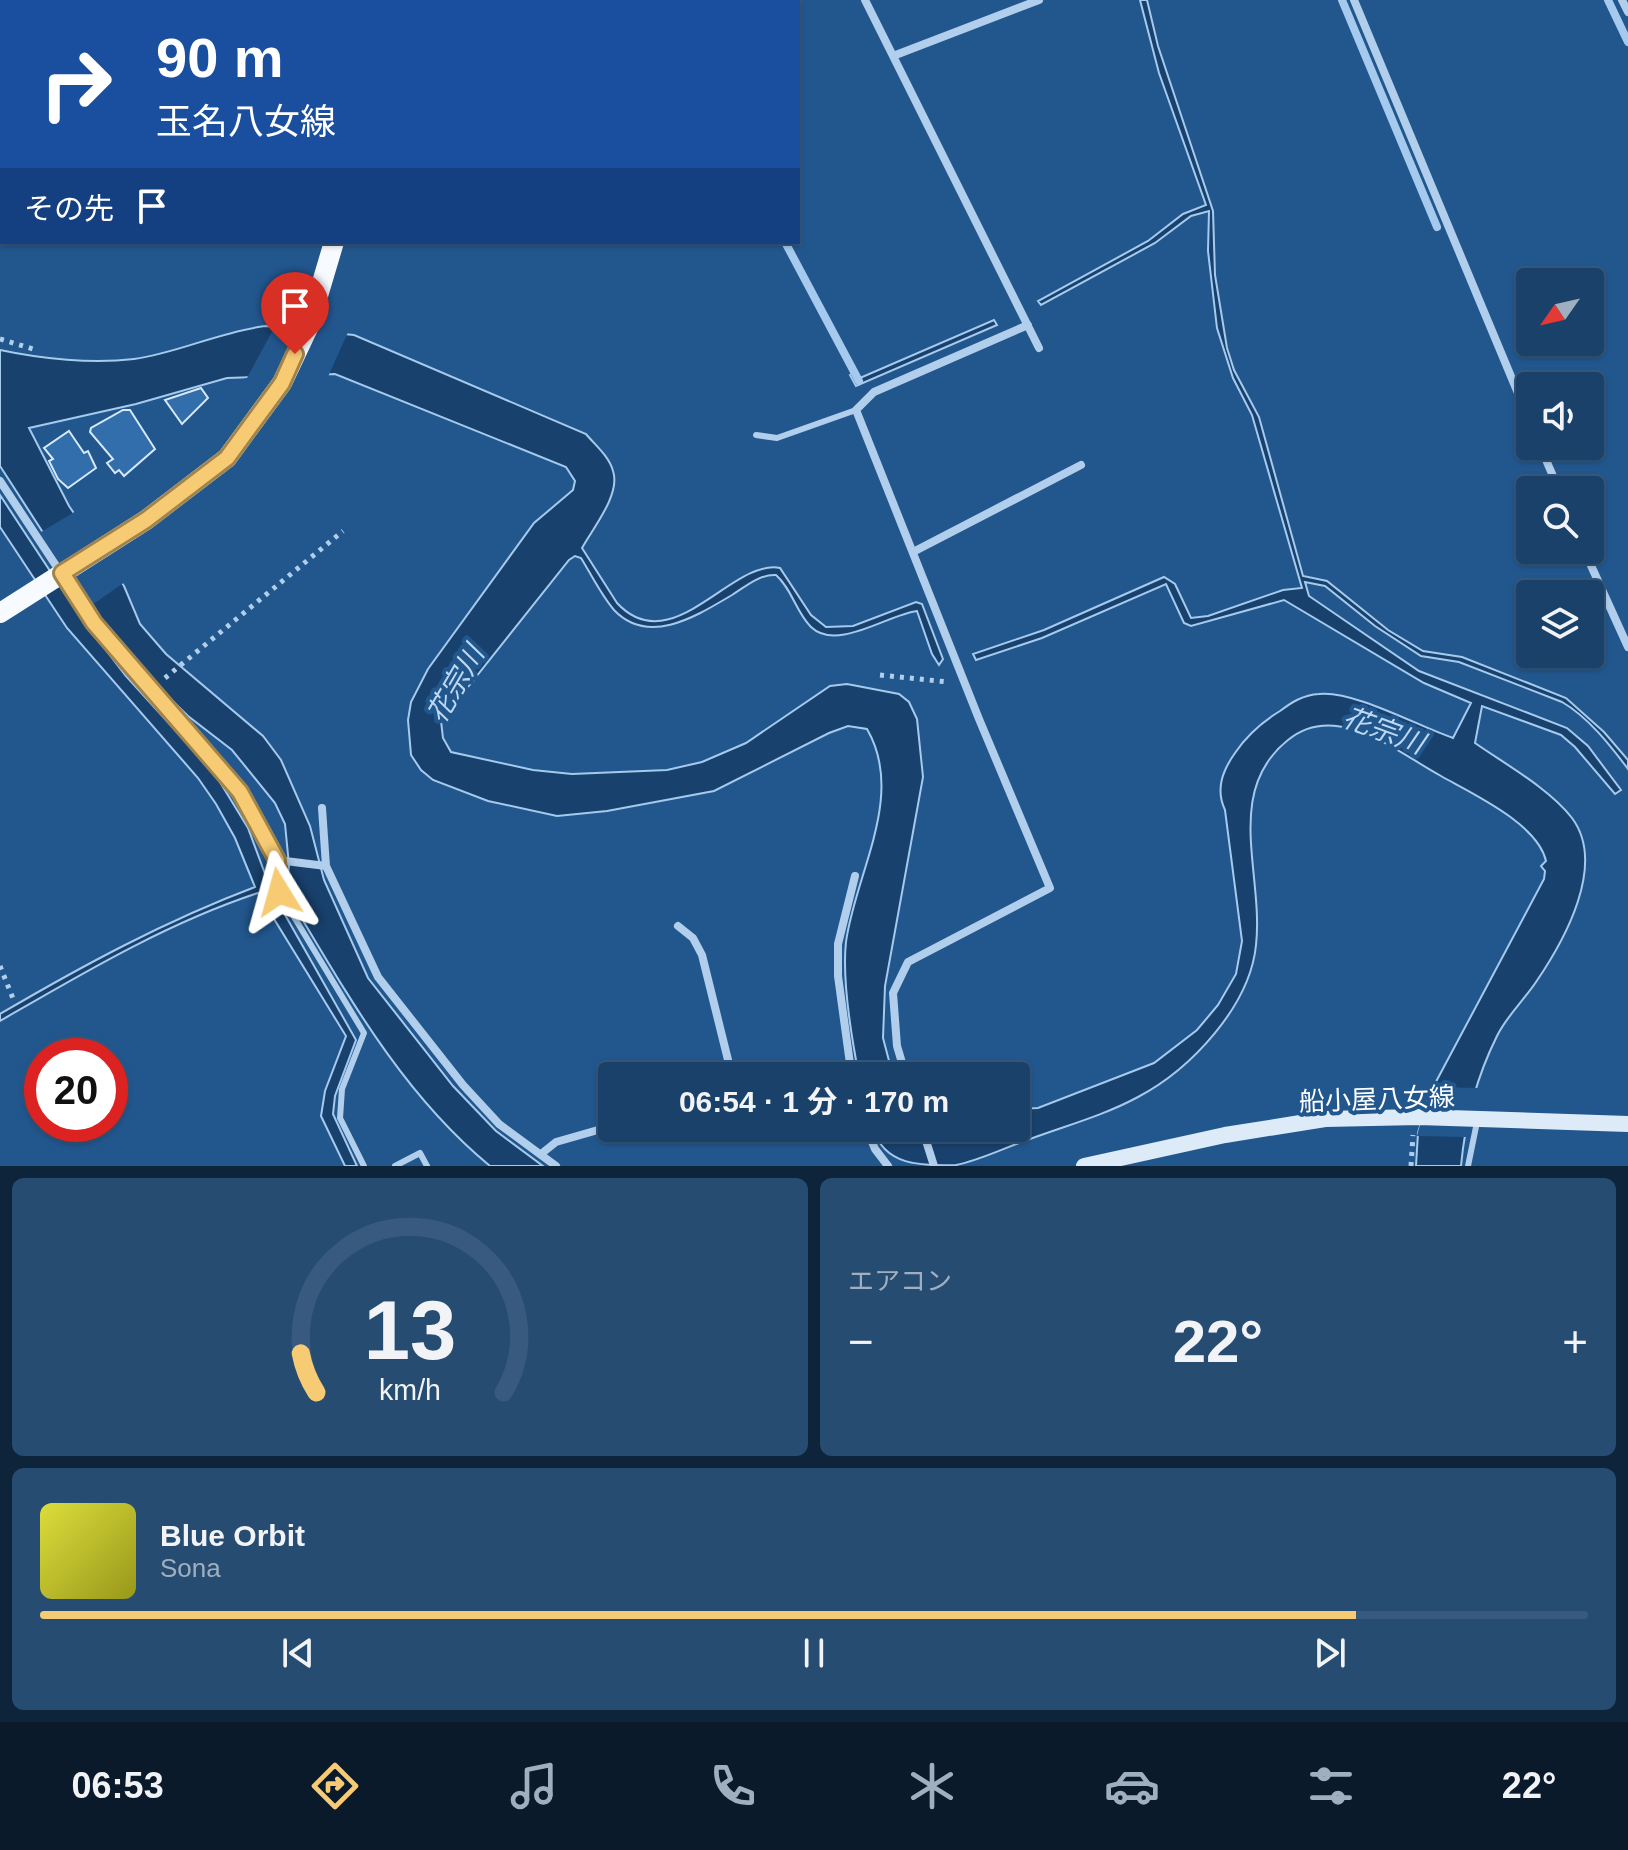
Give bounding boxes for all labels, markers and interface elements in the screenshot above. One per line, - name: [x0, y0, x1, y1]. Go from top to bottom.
- text: 90 m: [156, 26, 284, 89]
- icon: right: [24, 32, 128, 136]
- text: 玉名八女線: [156, 101, 336, 142]
- icon: arrive: [130, 184, 174, 228]
- text: その先: [24, 192, 114, 225]
- north arrow: [1516, 268, 1604, 356]
- map controls: [1516, 268, 1604, 668]
- pin: [261, 272, 329, 354]
- icon: arrive: [273, 284, 317, 328]
- button: sound: [1516, 372, 1604, 460]
- button: search: [1516, 476, 1604, 564]
- button: layers: [1516, 580, 1604, 668]
- water label: 花宗川: [421, 638, 491, 728]
- water label: 花宗川: [1339, 702, 1431, 760]
- position arrow: [237, 850, 321, 934]
- speed limit sign: 20: [24, 1038, 128, 1142]
- street label: 船小屋八女線: [1299, 1081, 1455, 1117]
- text: 06:54 · 1 分 · 170 m: [679, 1085, 949, 1118]
- text: エアコン: [848, 1266, 952, 1296]
- text: 13: [364, 1284, 456, 1377]
- text: 22°: [1173, 1308, 1263, 1375]
- text: −: [848, 1317, 874, 1366]
- text: +: [1562, 1317, 1588, 1366]
- text: km/h: [379, 1374, 441, 1406]
- text: Blue Orbit: [160, 1519, 305, 1552]
- text: Sona: [160, 1553, 221, 1583]
- icon: previous: [276, 1631, 320, 1675]
- icon: pause: [792, 1631, 836, 1675]
- icon: next: [1308, 1631, 1352, 1675]
- icon: directions: [307, 1758, 363, 1814]
- icon: music: [506, 1758, 562, 1814]
- icon: phone: [705, 1758, 761, 1814]
- icon: climate: [904, 1758, 960, 1814]
- icon: car: [1104, 1758, 1160, 1814]
- icon: filters: [1303, 1758, 1359, 1814]
- text: 06:53: [72, 1765, 164, 1806]
- text: 22°: [1502, 1765, 1556, 1806]

